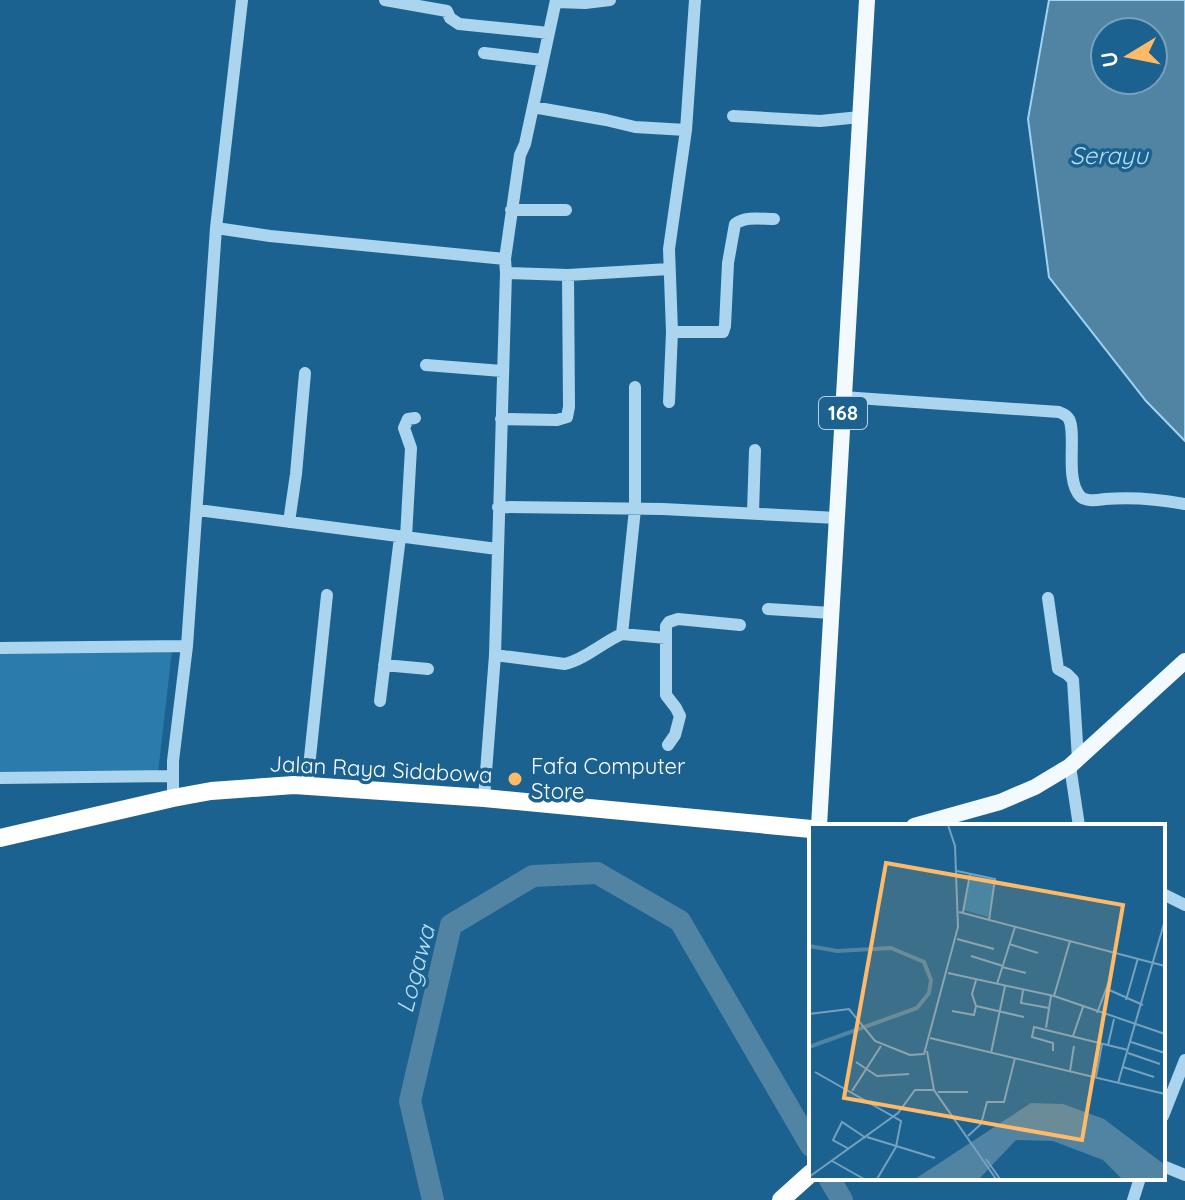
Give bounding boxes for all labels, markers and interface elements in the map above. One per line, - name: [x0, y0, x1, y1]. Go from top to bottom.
- north arrow: [1089, 16, 1169, 96]
- text: U: [1094, 49, 1124, 70]
- water label: Serayu: [1070, 140, 1149, 170]
- road number: 168: [819, 397, 867, 429]
- street label: Jalan Raya Sidabowa: [269, 749, 493, 789]
- place label: Fafa Computer Store: [531, 752, 686, 805]
- marker: Fafa Computer Store: [506, 770, 524, 788]
- inset map: [809, 824, 1165, 1180]
- water label: Logawa: [389, 920, 441, 1016]

